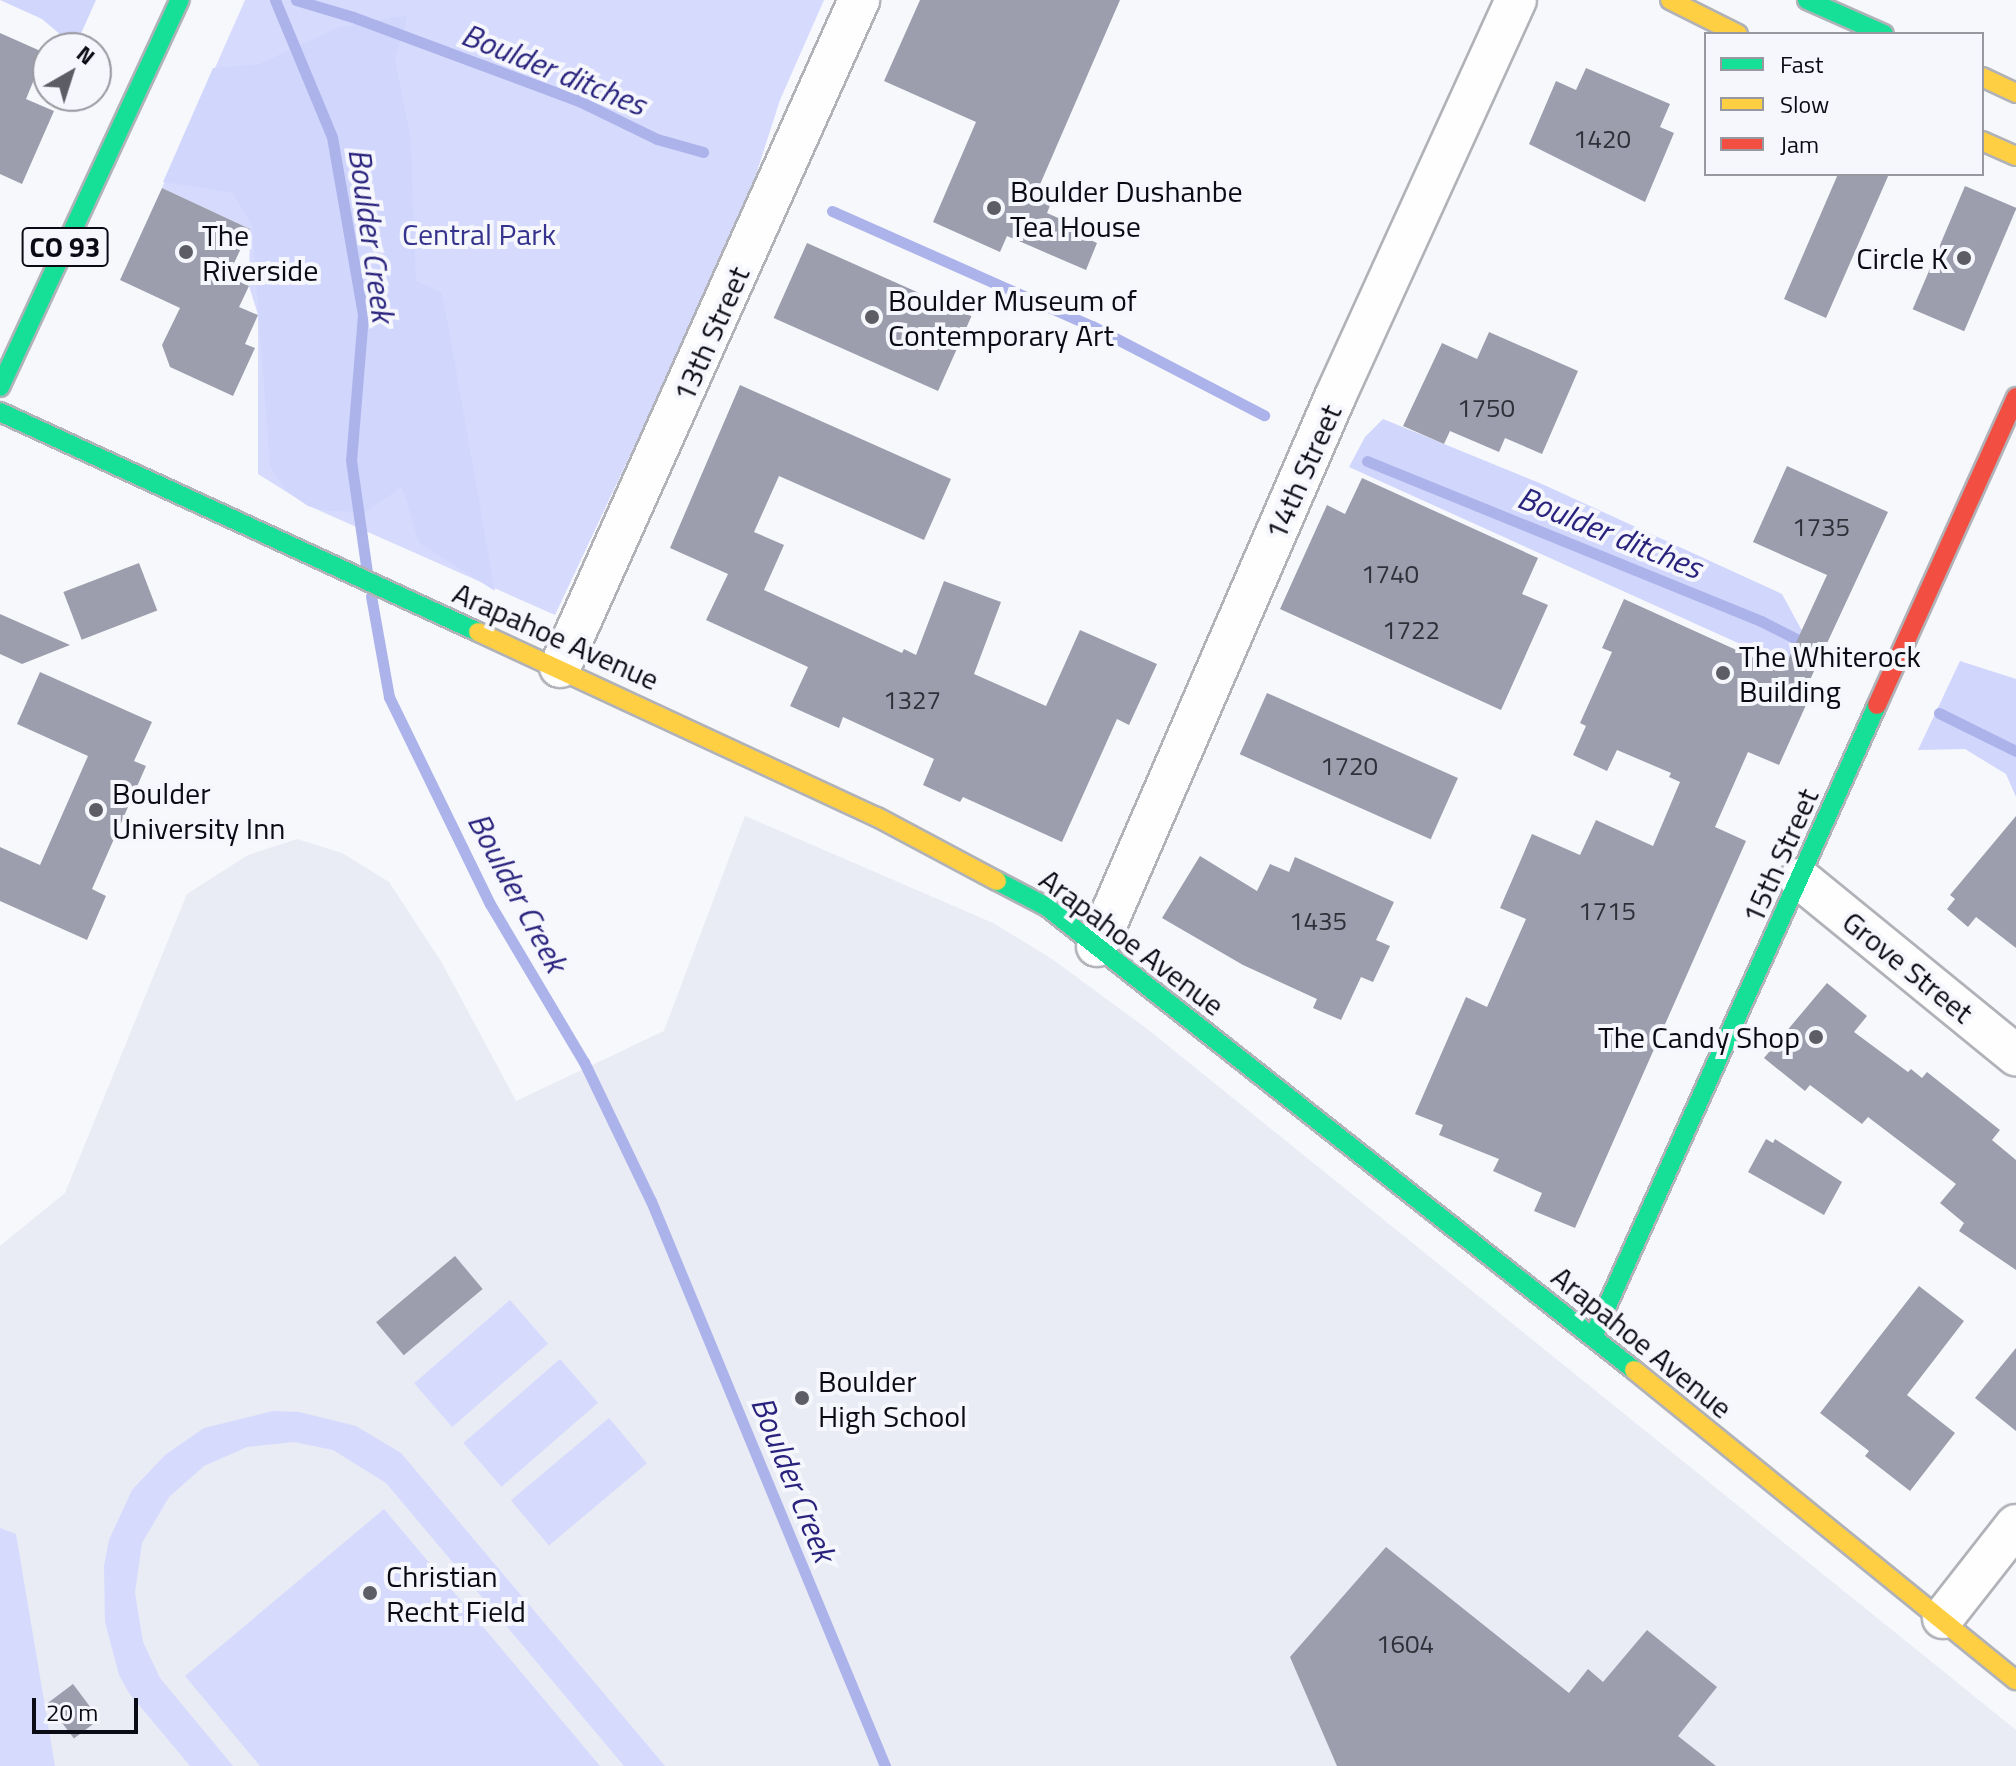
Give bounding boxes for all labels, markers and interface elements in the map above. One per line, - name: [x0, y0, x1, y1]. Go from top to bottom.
- water label: Boulder ditches: [456, 15, 652, 123]
- north arrow: [32, 32, 112, 112]
- legend: [1704, 32, 1984, 176]
- text: N: [69, 37, 102, 73]
- text: Fast: [1780, 46, 1823, 82]
- text: Slow: [1780, 86, 1829, 122]
- house number: 1420: [1573, 123, 1631, 155]
- text: Jam: [1780, 126, 1819, 162]
- water label: Boulder Creek: [341, 146, 403, 324]
- place label: Boulder Dushanbe Tea House: [1010, 173, 1243, 244]
- marker: Boulder Dushanbe Tea House: [985, 199, 1003, 217]
- park label: Central Park: [402, 216, 556, 252]
- place label: The Riverside: [202, 217, 318, 288]
- road number: CO 93: [21, 223, 109, 271]
- place label: Circle K: [1856, 240, 1948, 276]
- marker: The Riverside: [177, 243, 195, 261]
- marker: Circle K: [1955, 249, 1973, 267]
- street label: 13th Street: [665, 261, 757, 407]
- place label: Boulder Museum of Contemporary Art: [888, 282, 1137, 352]
- marker: Boulder Museum of Contemporary Art: [863, 308, 881, 326]
- house number: 1750: [1457, 392, 1515, 424]
- street label: 14th Street: [1257, 399, 1349, 545]
- water label: Boulder ditches: [1512, 478, 1708, 586]
- house number: 1735: [1792, 511, 1850, 543]
- house number: 1740: [1361, 558, 1419, 590]
- street label: Arapahoe Avenue: [447, 574, 665, 698]
- house number: 1722: [1382, 614, 1440, 646]
- place label: The Whiterock Building: [1739, 638, 1921, 708]
- marker: The Whiterock Building: [1714, 664, 1732, 682]
- house number: 1327: [883, 684, 941, 716]
- house number: 1720: [1320, 750, 1378, 782]
- place label: Boulder University Inn: [112, 775, 285, 846]
- street label: 15th Street: [1734, 783, 1826, 929]
- marker: Boulder University Inn: [87, 801, 105, 819]
- water label: Boulder Creek: [460, 806, 576, 978]
- street label: Arapahoe Avenue: [1033, 861, 1231, 1023]
- house number: 1715: [1578, 895, 1636, 927]
- street label: Grove Street: [1836, 903, 1980, 1031]
- house number: 1435: [1289, 905, 1347, 937]
- place label: The Candy Shop: [1598, 1019, 1800, 1055]
- marker: The Candy Shop: [1807, 1028, 1825, 1046]
- street label: Arapahoe Avenue: [1545, 1258, 1739, 1426]
- place label: Boulder High School: [818, 1363, 967, 1434]
- marker: Boulder High School: [793, 1389, 811, 1407]
- water label: Boulder Creek: [743, 1391, 845, 1567]
- place label: Christian Recht Field: [386, 1558, 526, 1628]
- marker: Christian Recht Field: [361, 1584, 379, 1602]
- house number: 1604: [1376, 1628, 1434, 1660]
- scale bar: [36, 1682, 142, 1732]
- text: 20 m: [46, 1694, 98, 1730]

